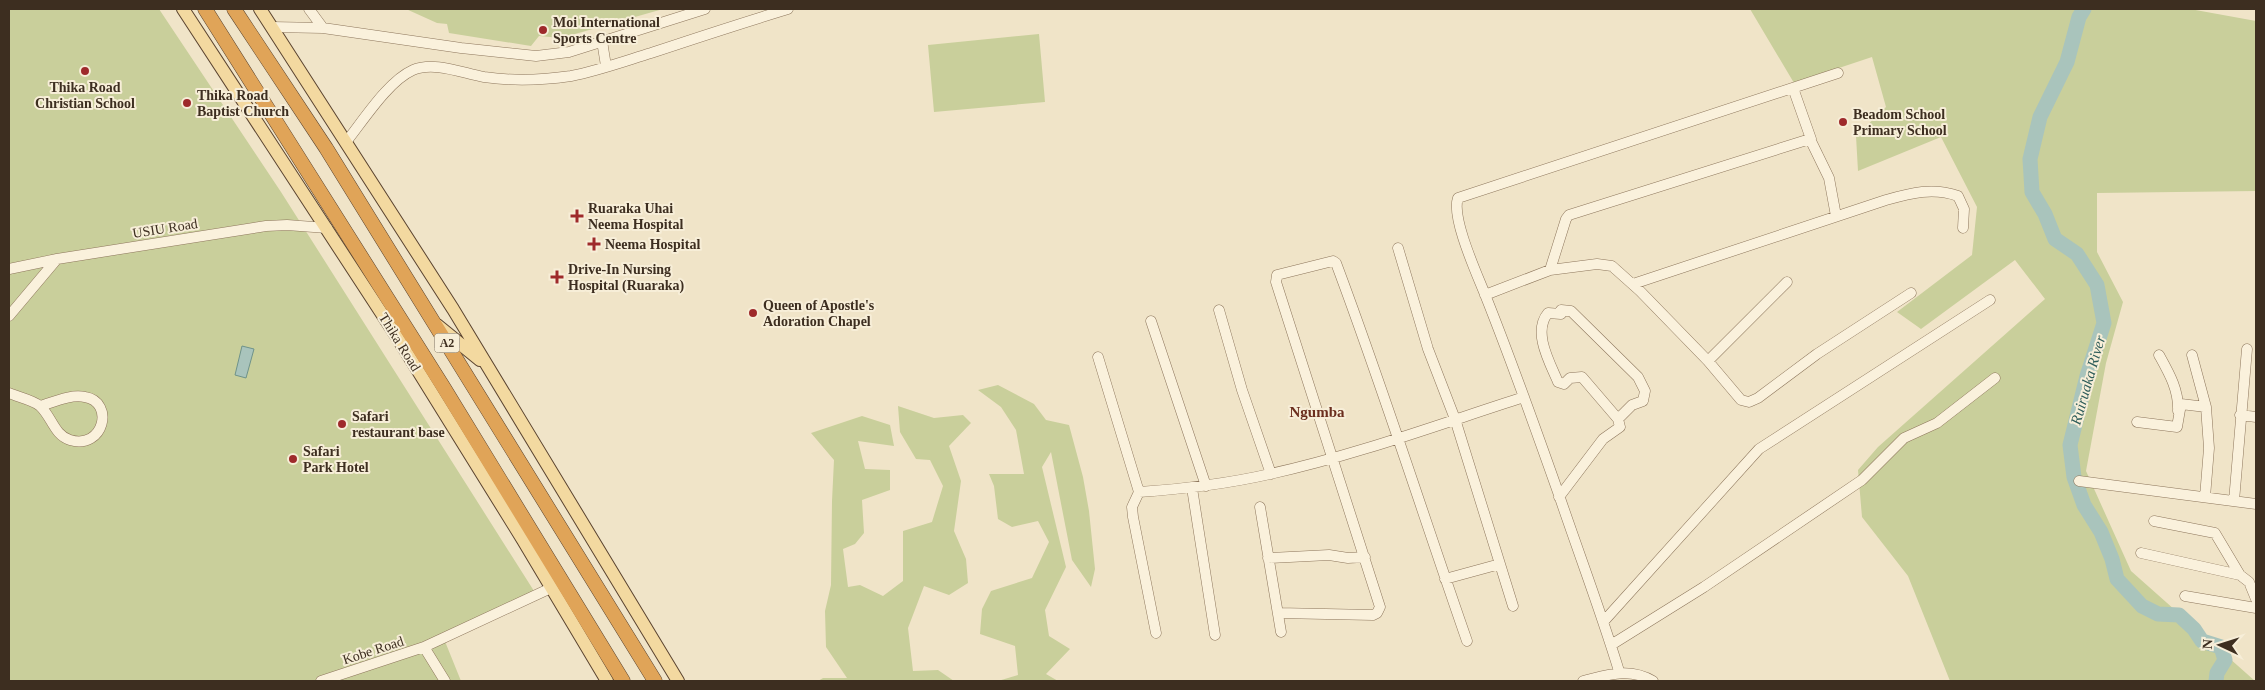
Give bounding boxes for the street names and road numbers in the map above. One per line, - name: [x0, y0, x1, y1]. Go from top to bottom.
- street label: USIU Road: [131, 216, 199, 241]
- street label: Thika Road: [376, 310, 423, 374]
- road number: A2: [434, 333, 460, 352]
- street label: Kobe Road: [341, 634, 406, 667]

